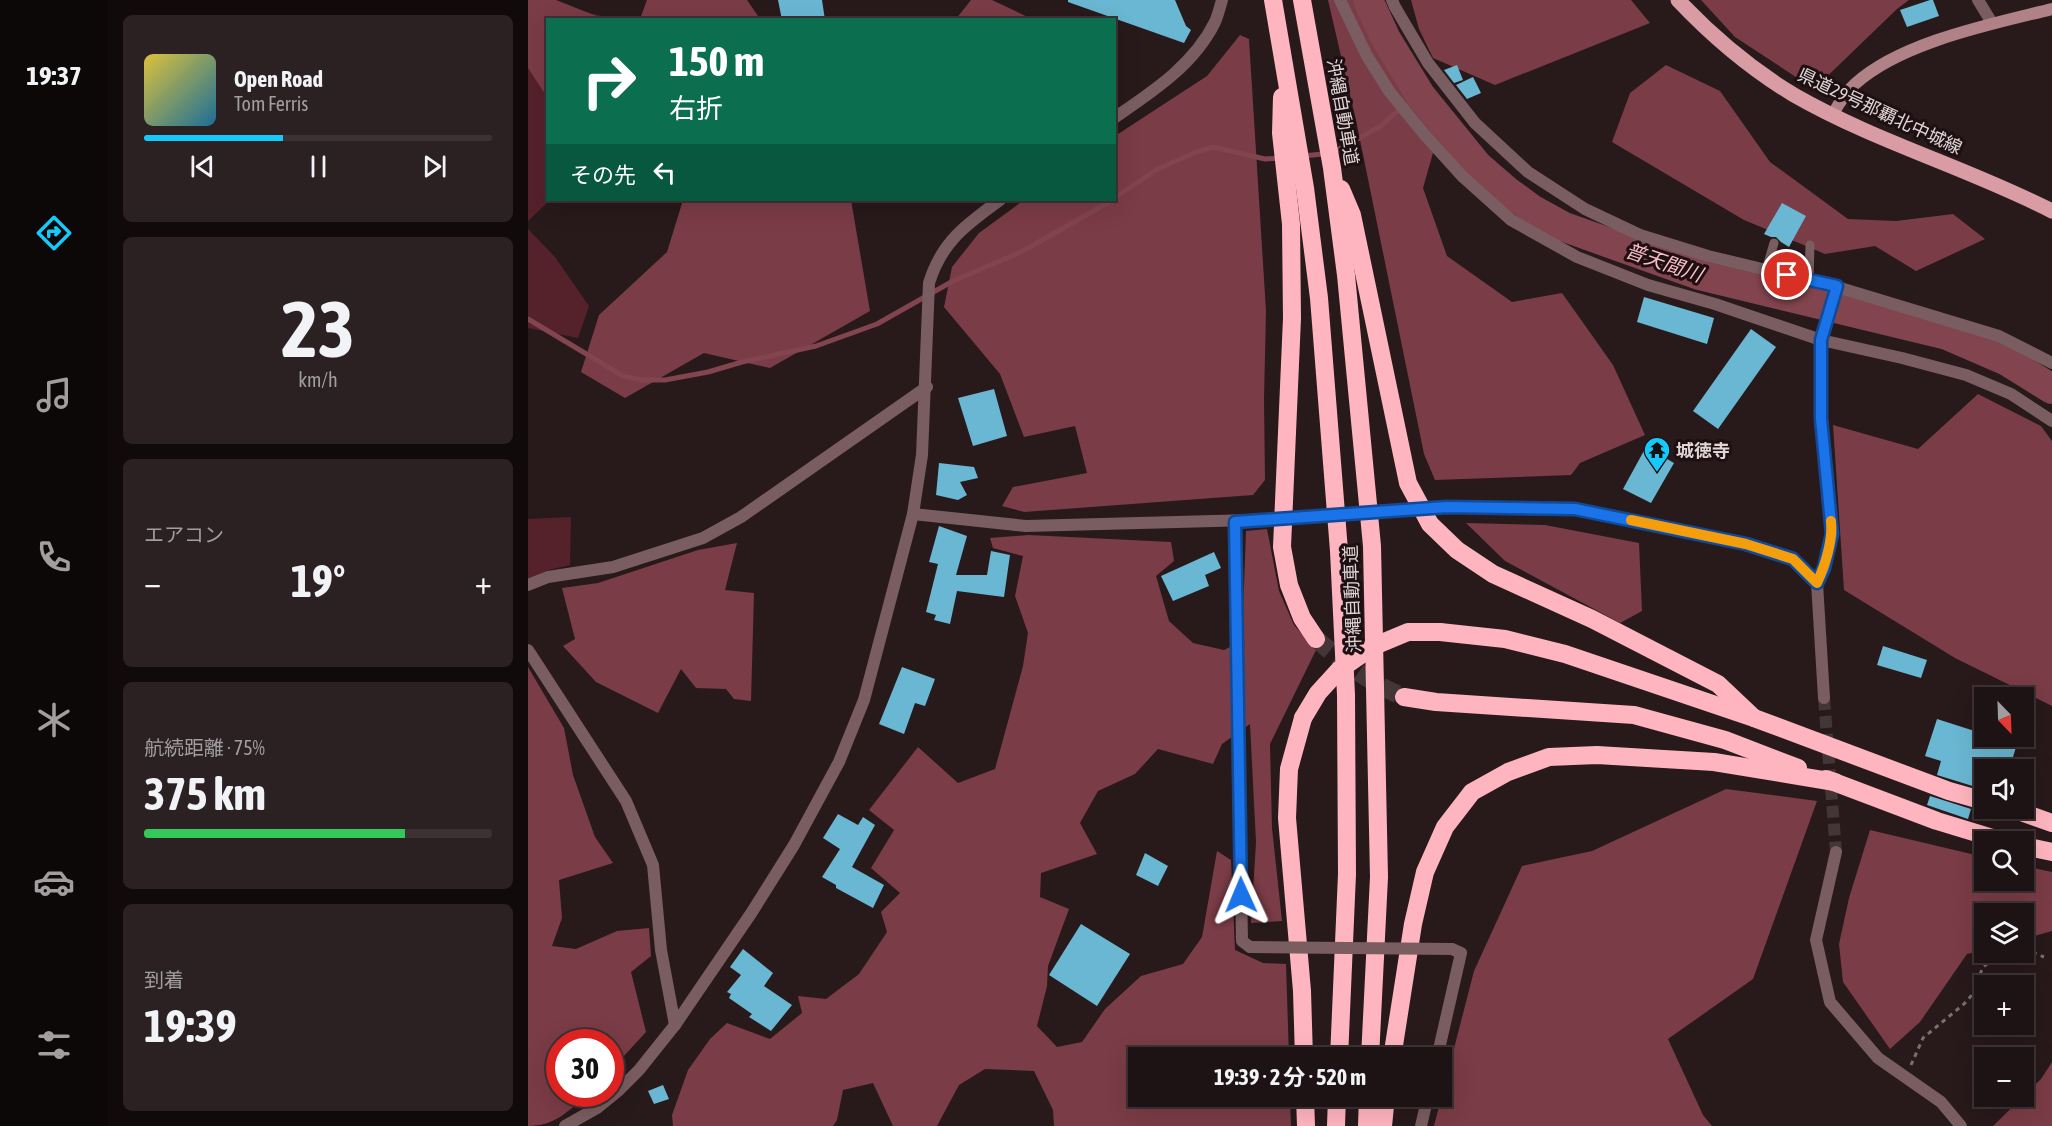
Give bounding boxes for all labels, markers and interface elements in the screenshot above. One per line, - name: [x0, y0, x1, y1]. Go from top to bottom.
- text: 150 m: [669, 37, 764, 85]
- icon: right: [570, 42, 648, 120]
- street label: 沖縄自動車道: [1323, 57, 1363, 167]
- text: 19:37: [26, 60, 82, 91]
- street label: 県道29号那覇北中城線: [1794, 64, 1966, 158]
- text: Open Road: [234, 66, 323, 92]
- text: Tom Ferris: [234, 92, 308, 115]
- text: 右折: [669, 93, 723, 124]
- icon: previous: [186, 150, 219, 183]
- icon: pause: [302, 150, 335, 183]
- icon: next: [418, 150, 451, 183]
- icon: left: [648, 156, 681, 189]
- text: その先: [570, 162, 636, 188]
- icon: directions: [33, 212, 75, 254]
- water label: 普天間川: [1622, 238, 1707, 287]
- pin: [1761, 249, 1812, 300]
- icon: arrive: [1770, 258, 1803, 291]
- text: 23: [281, 284, 355, 374]
- text: km/h: [298, 368, 338, 391]
- icon: music: [33, 374, 75, 416]
- temple icon: 城徳寺: [1642, 435, 1672, 473]
- place label: 城徳寺: [1676, 440, 1730, 461]
- text: エアコン: [144, 523, 224, 546]
- icon: phone: [33, 536, 75, 578]
- street label: 沖縄自動車道: [1340, 545, 1364, 653]
- text: 19°: [291, 555, 345, 607]
- text: −: [144, 563, 161, 601]
- text: +: [475, 563, 492, 601]
- north arrow: [1974, 687, 2034, 747]
- map controls: [1974, 687, 2034, 1107]
- icon: climate: [33, 699, 75, 741]
- text: 航続距離 · 75%: [144, 736, 265, 759]
- button: sound: [1974, 759, 2034, 819]
- text: 375 km: [144, 768, 266, 820]
- button: search: [1974, 831, 2034, 891]
- icon: car: [33, 861, 75, 903]
- position arrow: [1209, 863, 1273, 927]
- button: layers: [1974, 903, 2034, 963]
- text: 到着: [144, 968, 184, 991]
- button: +: [1974, 975, 2034, 1035]
- text: 19:39: [144, 1000, 237, 1052]
- icon: filters: [33, 1024, 75, 1066]
- speed limit sign: 30: [546, 1029, 624, 1107]
- button: −: [1974, 1047, 2034, 1107]
- text: 19:39 · 2 分 · 520 m: [1214, 1064, 1366, 1090]

